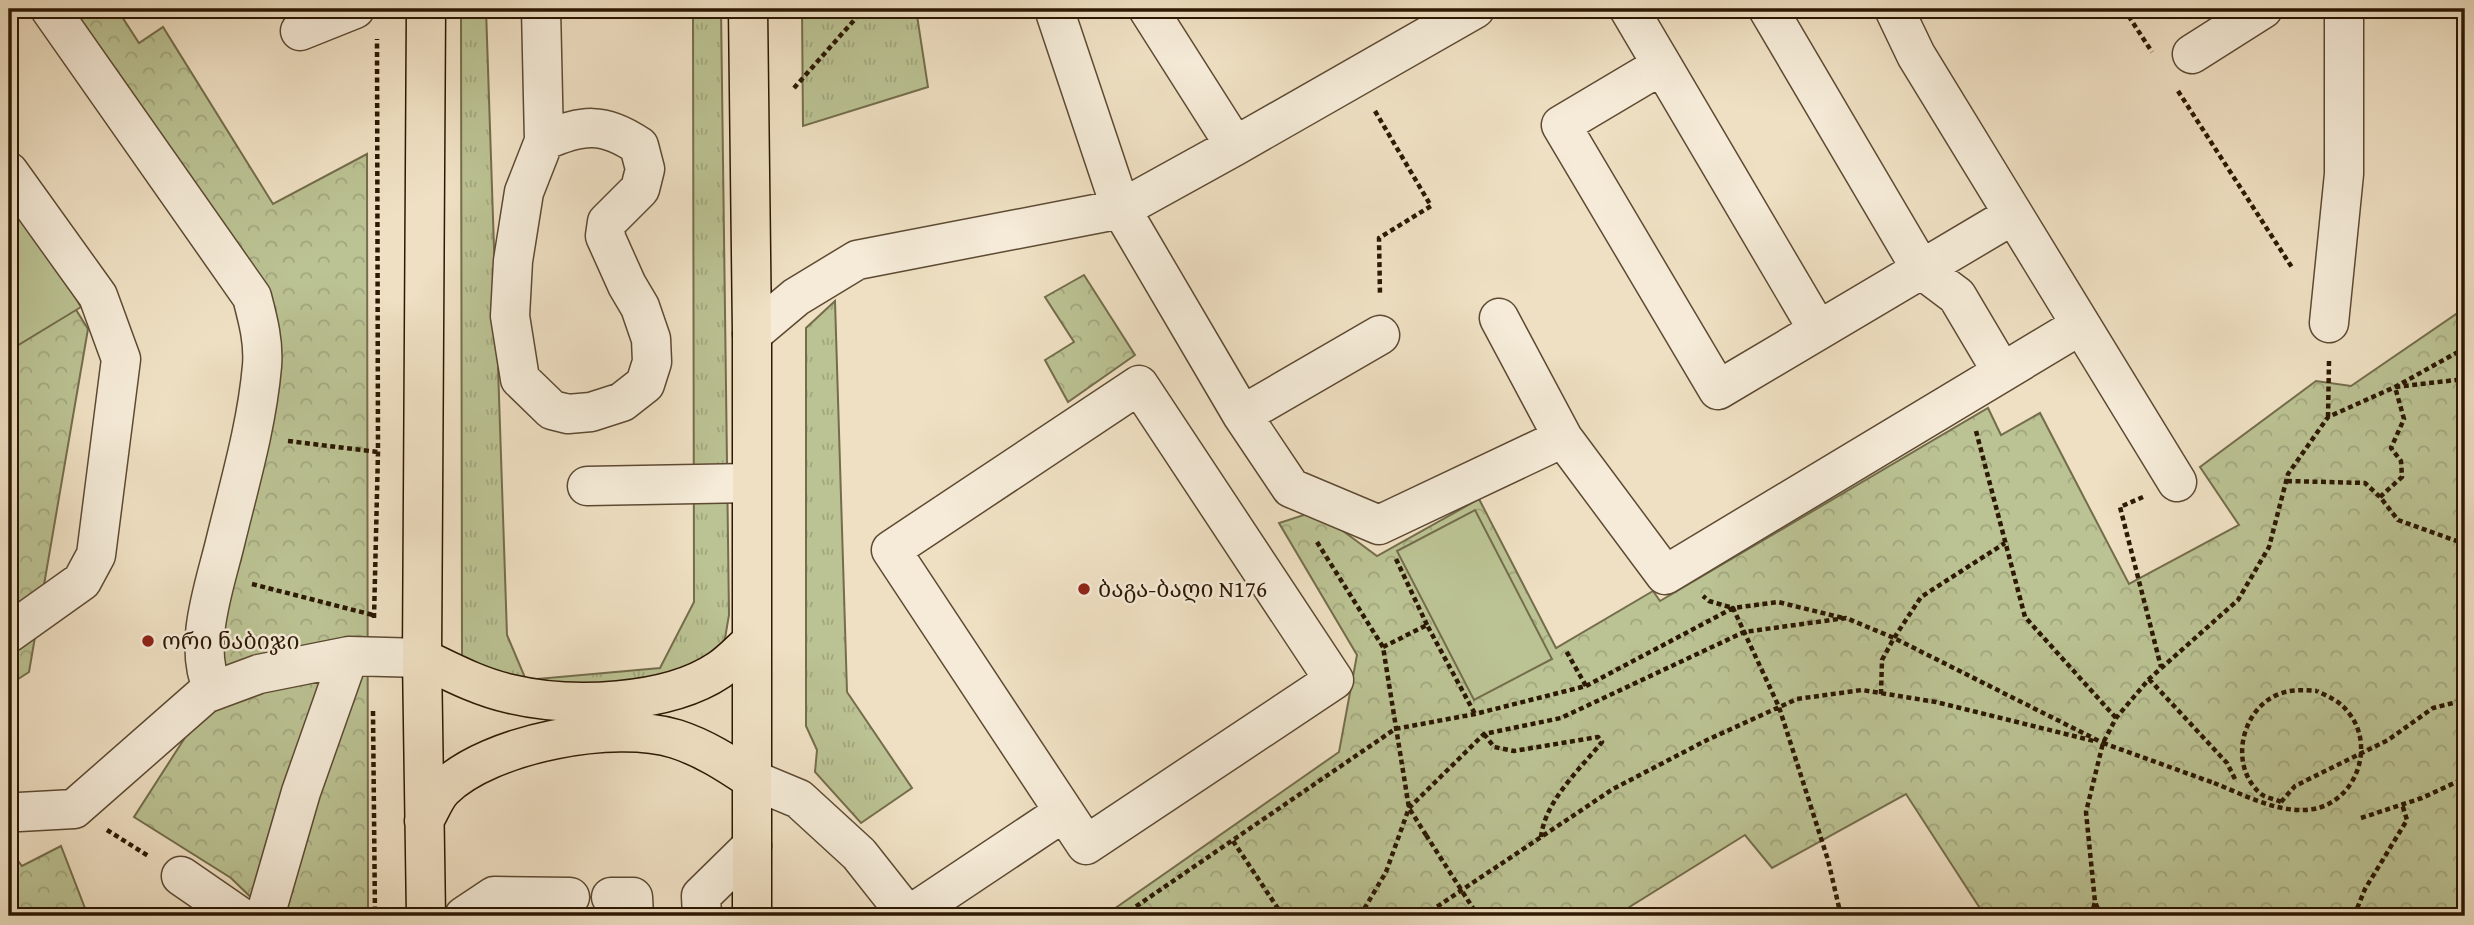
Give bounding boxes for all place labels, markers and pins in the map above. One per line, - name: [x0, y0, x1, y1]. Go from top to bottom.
- place label: ბაგა-ბაღი N176: [1098, 572, 1267, 605]
- marker: ბაგა-ბაღი N176: [1076, 581, 1092, 597]
- place label: ორი ნაბიჯი: [162, 624, 300, 657]
- marker: ორი ნაბიჯი: [140, 633, 156, 649]

